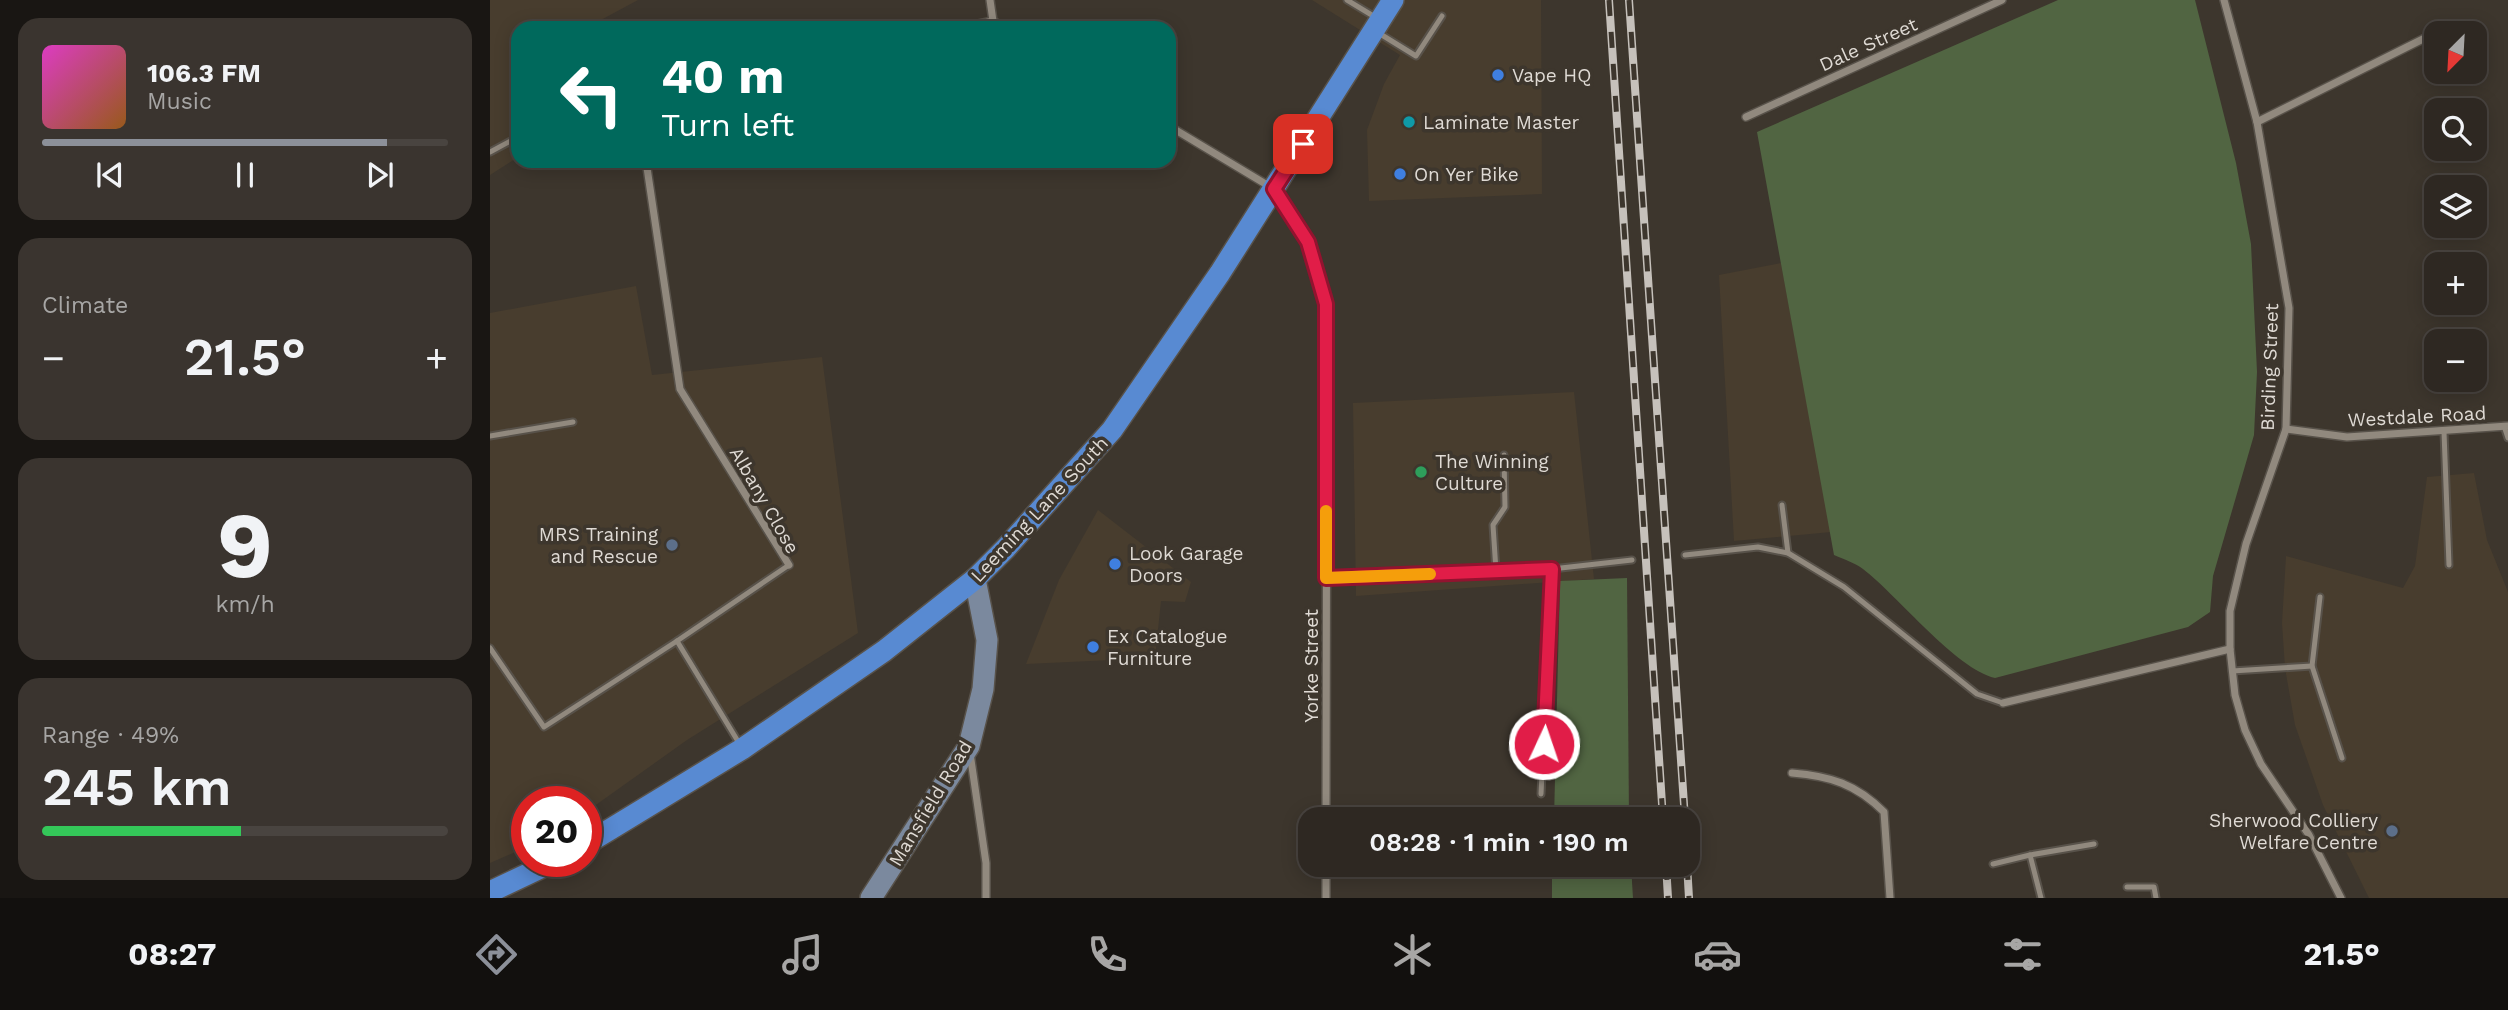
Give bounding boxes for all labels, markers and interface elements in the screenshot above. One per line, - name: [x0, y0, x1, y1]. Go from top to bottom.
- street label: Dale Street: [1816, 13, 1921, 76]
- north arrow: [2424, 21, 2487, 84]
- map controls: [2424, 21, 2487, 392]
- text: 40 m: [661, 47, 784, 105]
- icon: left: [546, 49, 637, 140]
- text: 106.3 FM: [147, 58, 261, 88]
- place label: Vape HQ: [1512, 64, 1591, 87]
- marker: Vape HQ: [1490, 67, 1506, 83]
- text: Music: [147, 88, 212, 115]
- button: search: [2424, 98, 2487, 161]
- text: Turn left: [661, 106, 794, 144]
- place label: Laminate Master: [1423, 111, 1580, 134]
- pin: [1273, 114, 1333, 174]
- marker: Laminate Master: [1401, 114, 1417, 130]
- icon: arrive: [1284, 125, 1322, 163]
- icon: previous: [91, 156, 129, 194]
- icon: pause: [226, 156, 264, 194]
- icon: next: [361, 156, 399, 194]
- place label: On Yer Bike: [1414, 163, 1519, 186]
- marker: On Yer Bike: [1392, 166, 1408, 182]
- button: layers: [2424, 175, 2487, 238]
- button: +: [2424, 252, 2487, 315]
- text: Climate: [42, 292, 128, 319]
- street label: Birding Street: [2256, 303, 2283, 431]
- text: 21.5°: [184, 327, 306, 388]
- button: −: [2424, 329, 2487, 392]
- text: −: [42, 336, 65, 380]
- text: +: [425, 336, 448, 380]
- street label: Westdale Road: [2347, 401, 2487, 432]
- street label: Leeming Lane South: [966, 432, 1113, 587]
- street label: Albany Close: [725, 443, 804, 558]
- place label: The Winning Culture: [1435, 450, 1549, 495]
- marker: The Winning Culture: [1413, 464, 1429, 480]
- text: 9: [217, 492, 273, 599]
- place label: MRS Training and Rescue: [539, 523, 659, 568]
- marker: MRS Training and Rescue: [664, 537, 680, 553]
- place label: Look Garage Doors: [1129, 542, 1244, 587]
- marker: Look Garage Doors: [1107, 556, 1123, 572]
- text: km/h: [215, 591, 275, 618]
- street label: Yorke Street: [1300, 609, 1323, 723]
- place label: Ex Catalogue Furniture: [1107, 625, 1227, 670]
- marker: Ex Catalogue Furniture: [1085, 639, 1101, 655]
- position arrow: [1507, 707, 1581, 781]
- text: Range · 49%: [42, 722, 179, 749]
- street label: Mansfield Road: [884, 736, 977, 870]
- text: 245 km: [42, 757, 231, 818]
- speed limit sign: 20: [511, 786, 602, 877]
- place label: Sherwood Colliery Welfare Centre: [2209, 809, 2378, 854]
- marker: Sherwood Colliery Welfare Centre: [2384, 823, 2400, 839]
- text: 08:28 · 1 min · 190 m: [1369, 827, 1629, 857]
- icon: directions: [472, 930, 521, 979]
- icon: music: [778, 930, 827, 979]
- icon: phone: [1083, 930, 1132, 979]
- icon: climate: [1388, 930, 1437, 979]
- icon: car: [1693, 930, 1742, 979]
- icon: filters: [1998, 930, 2047, 979]
- text: 08:27: [128, 935, 216, 973]
- text: 21.5°: [2303, 935, 2380, 973]

